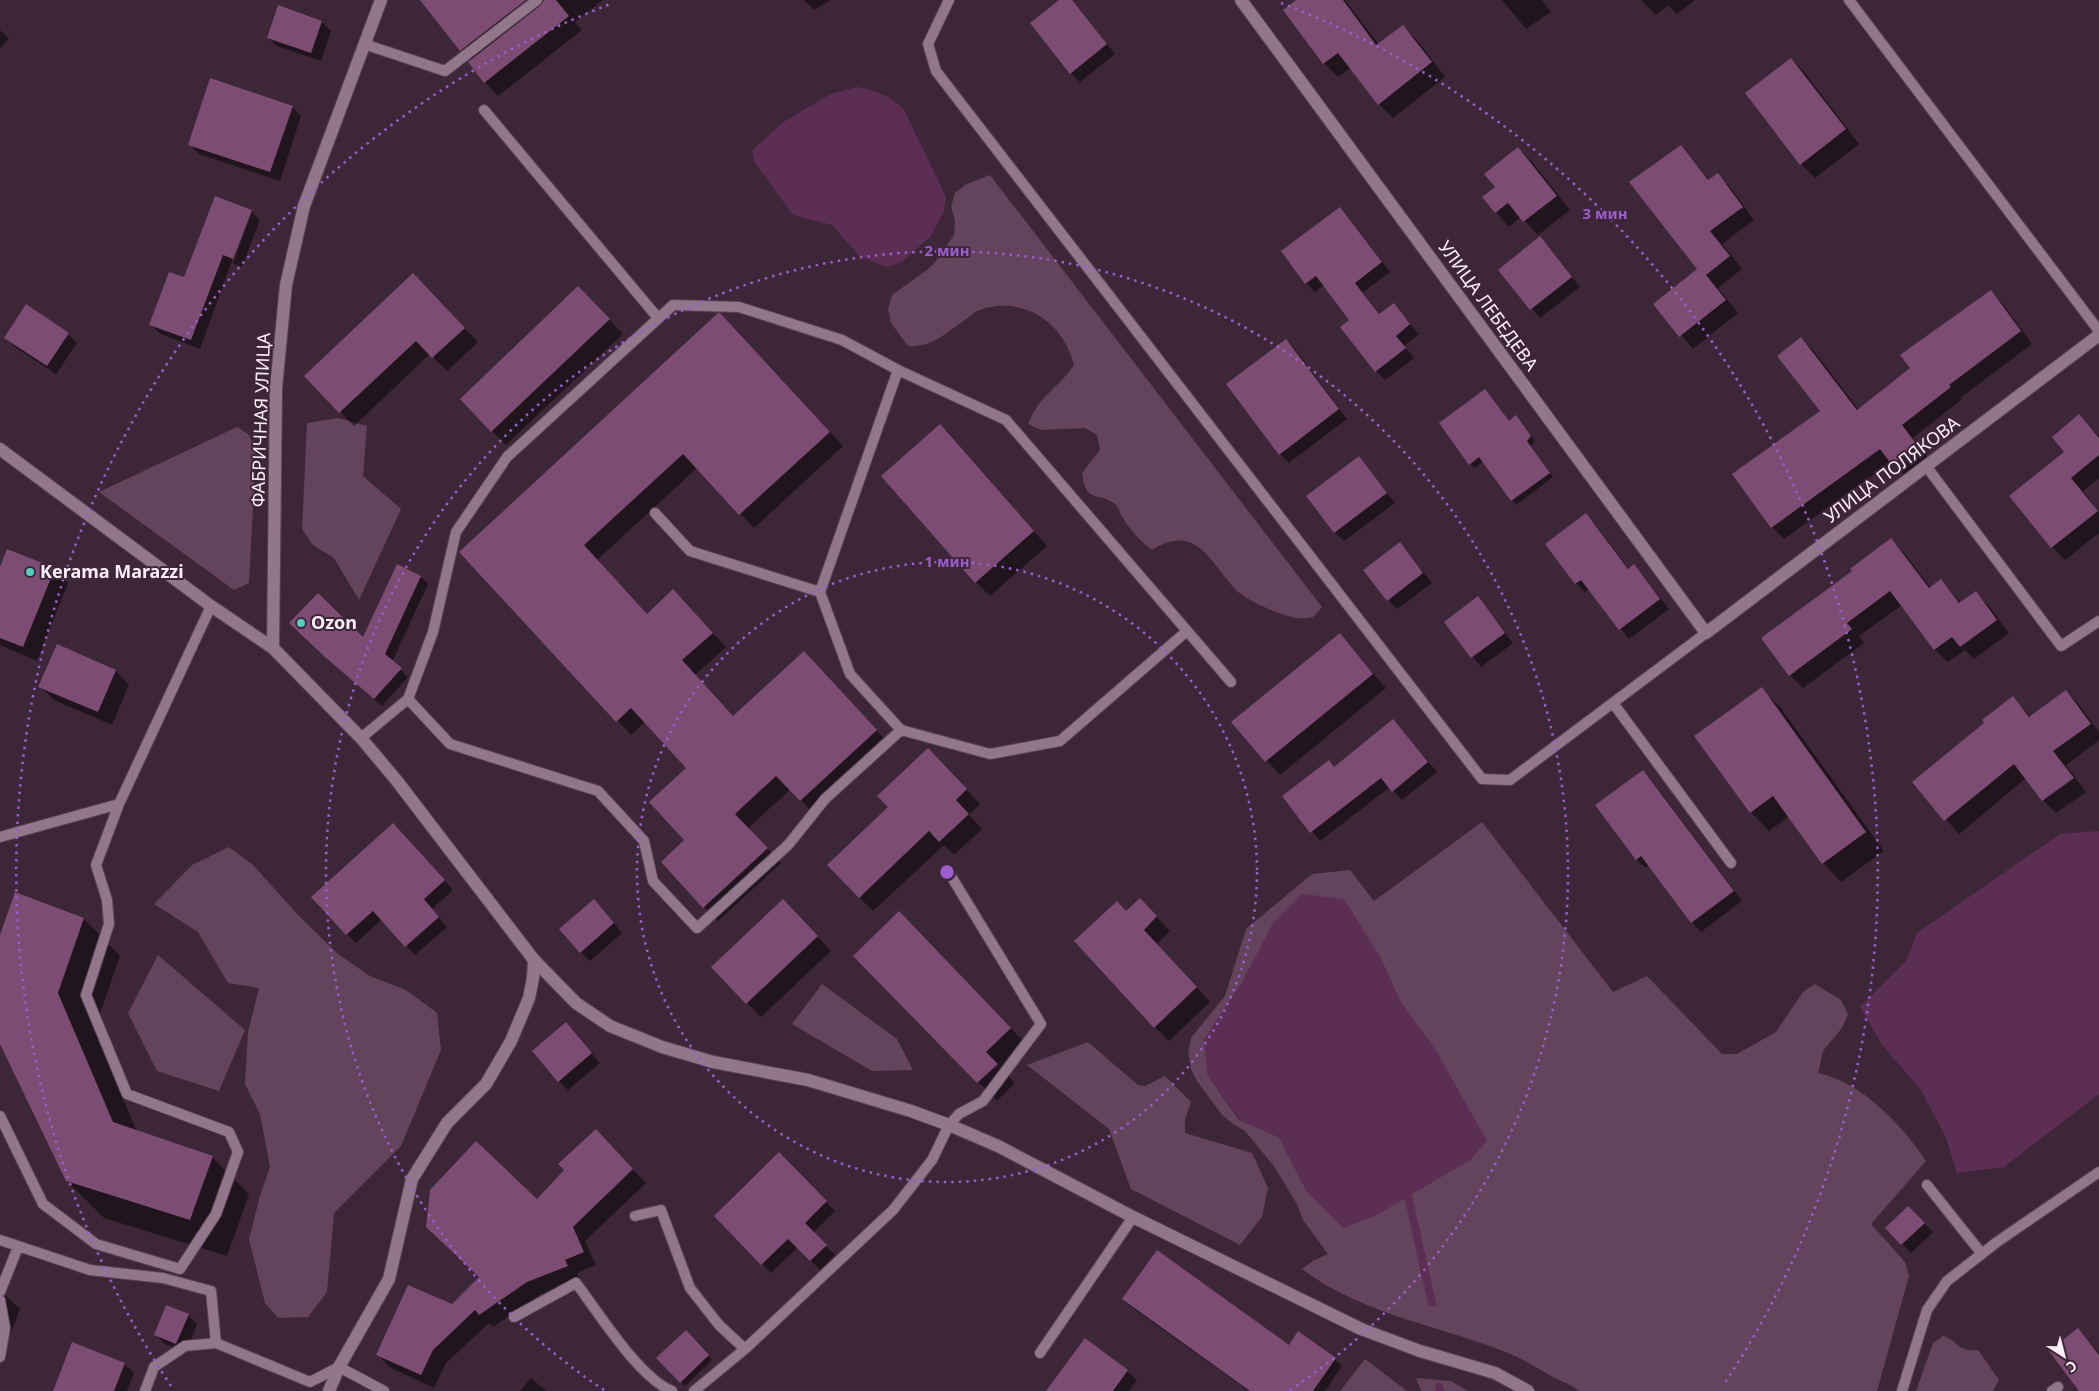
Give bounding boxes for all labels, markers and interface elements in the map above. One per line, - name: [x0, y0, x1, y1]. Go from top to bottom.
- text: 3 мин: [1583, 203, 1628, 223]
- street label: УЛИЦА ЛЕБЕДЕВА: [1434, 236, 1544, 376]
- text: 2 мин: [925, 240, 970, 260]
- street label: ФАБРИЧНАЯ УЛИЦА: [245, 332, 275, 508]
- street label: УЛИЦА ПОЛЯКОВА: [1819, 410, 1964, 528]
- text: 1 мин: [925, 551, 970, 571]
- place label: Kerama Marazzi: [40, 559, 184, 583]
- marker: Kerama Marazzi: [24, 566, 36, 578]
- place label: Ozon: [311, 610, 357, 634]
- marker: Ozon: [295, 617, 307, 629]
- centre of rings: [938, 863, 956, 881]
- north arrow: [2039, 1331, 2089, 1381]
- text: С: [2063, 1357, 2081, 1377]

